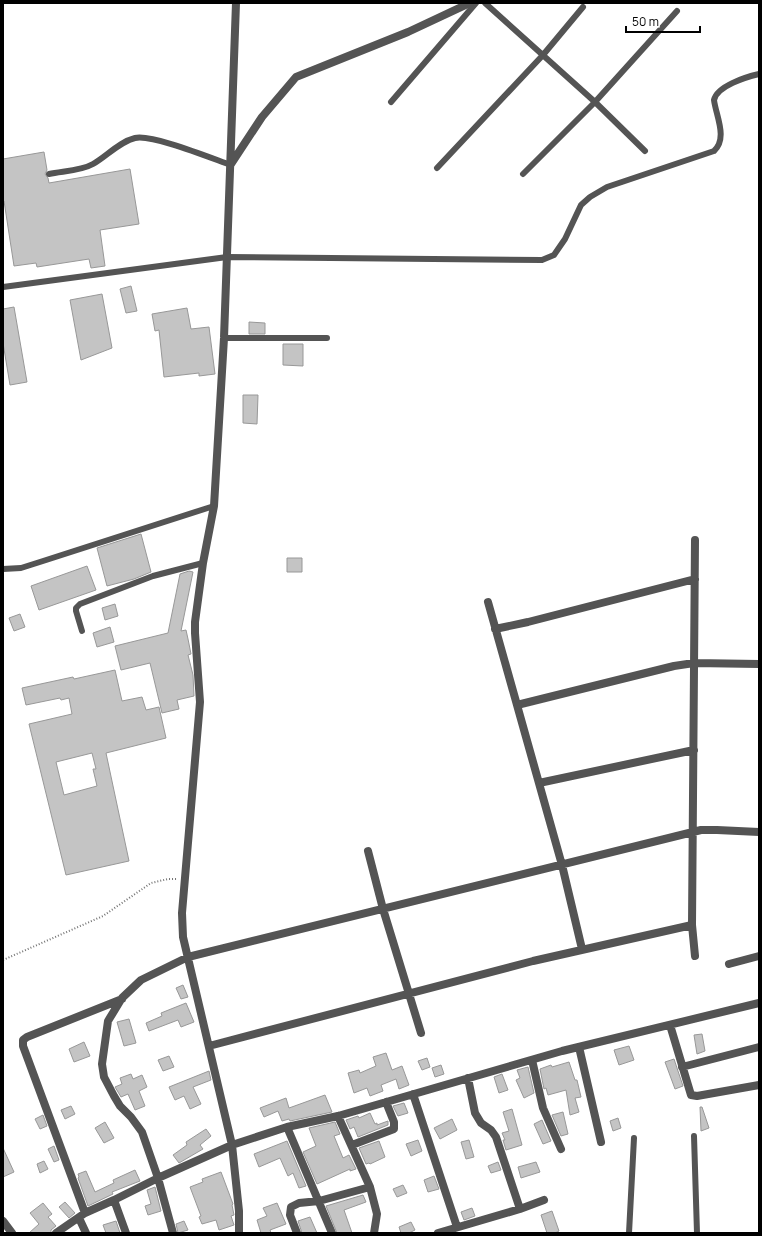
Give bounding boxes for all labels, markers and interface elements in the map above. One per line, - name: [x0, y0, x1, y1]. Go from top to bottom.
- scale bar: [626, 8, 700, 34]
- text: 50 m: [632, 13, 659, 30]

